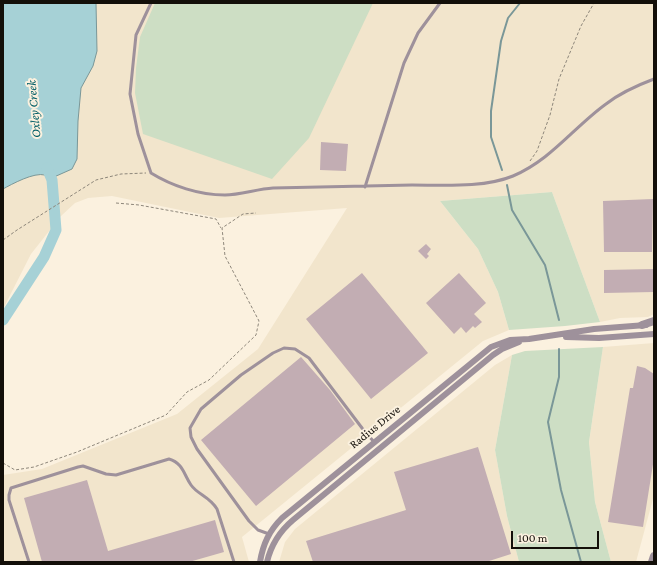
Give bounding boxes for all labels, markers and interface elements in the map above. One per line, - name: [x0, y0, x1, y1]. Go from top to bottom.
- water label: Oxley Creek: [24, 80, 44, 138]
- street label: Radius Drive: [347, 402, 403, 452]
- scale bar: [513, 523, 601, 549]
- text: 100 m: [518, 531, 547, 545]

